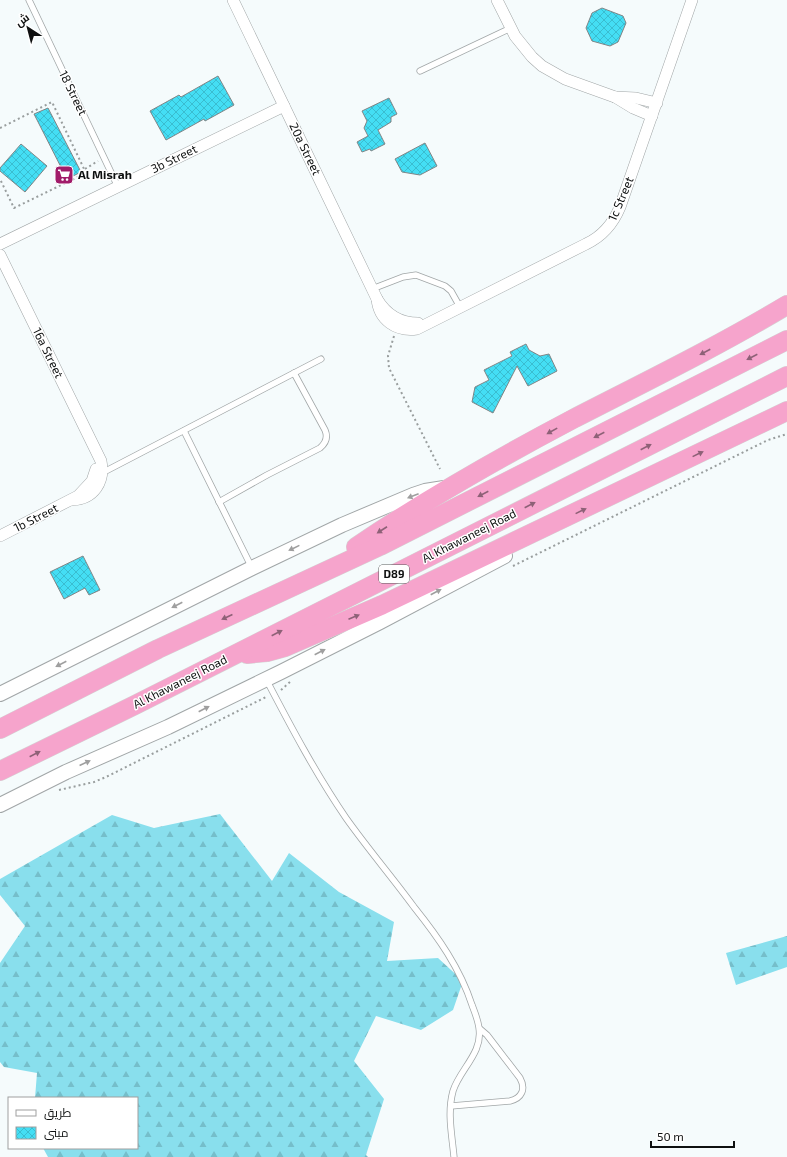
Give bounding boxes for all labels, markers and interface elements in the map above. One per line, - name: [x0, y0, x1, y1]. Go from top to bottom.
- north arrow: [8, 8, 48, 48]
- text: ش: [12, 10, 32, 30]
- street label: 18 Street: [57, 68, 91, 118]
- street label: 20a Street: [287, 120, 325, 177]
- street label: 3b Street: [148, 141, 199, 175]
- supermarket icon: Al Misrah: [53, 164, 75, 186]
- place label: Al Misrah: [78, 167, 132, 181]
- street label: 1c Street: [605, 174, 636, 223]
- street label: 16a Street: [31, 325, 67, 380]
- one-way arrow: [699, 349, 711, 355]
- one-way arrow: [746, 354, 758, 361]
- one-way arrow: [546, 428, 558, 434]
- one-way arrow: [593, 432, 605, 438]
- one-way arrow: [640, 444, 652, 450]
- one-way arrow: [692, 451, 703, 457]
- one-way arrow: [477, 491, 489, 497]
- one-way arrow: [406, 493, 418, 499]
- street label: 1b Street: [11, 500, 60, 534]
- one-way arrow: [524, 502, 536, 509]
- street label: Al Khawaneej Road: [419, 505, 518, 566]
- one-way arrow: [575, 508, 586, 514]
- one-way arrow: [376, 526, 387, 534]
- one-way arrow: [288, 545, 300, 551]
- road number: D89: [379, 565, 409, 583]
- one-way arrow: [430, 589, 442, 596]
- one-way arrow: [172, 602, 183, 609]
- one-way arrow: [221, 614, 233, 620]
- one-way arrow: [348, 614, 360, 620]
- one-way arrow: [271, 630, 282, 637]
- one-way arrow: [315, 649, 326, 655]
- street label: Al Khawaneej Road: [130, 651, 229, 712]
- one-way arrow: [55, 660, 67, 667]
- one-way arrow: [198, 706, 209, 712]
- one-way arrow: [29, 751, 41, 757]
- one-way arrow: [80, 760, 91, 766]
- legend: [8, 1097, 138, 1149]
- text: طريق: [44, 1105, 72, 1120]
- scale bar: [651, 1123, 734, 1149]
- text: مبنى: [44, 1125, 69, 1140]
- text: 50 m: [657, 1129, 684, 1143]

